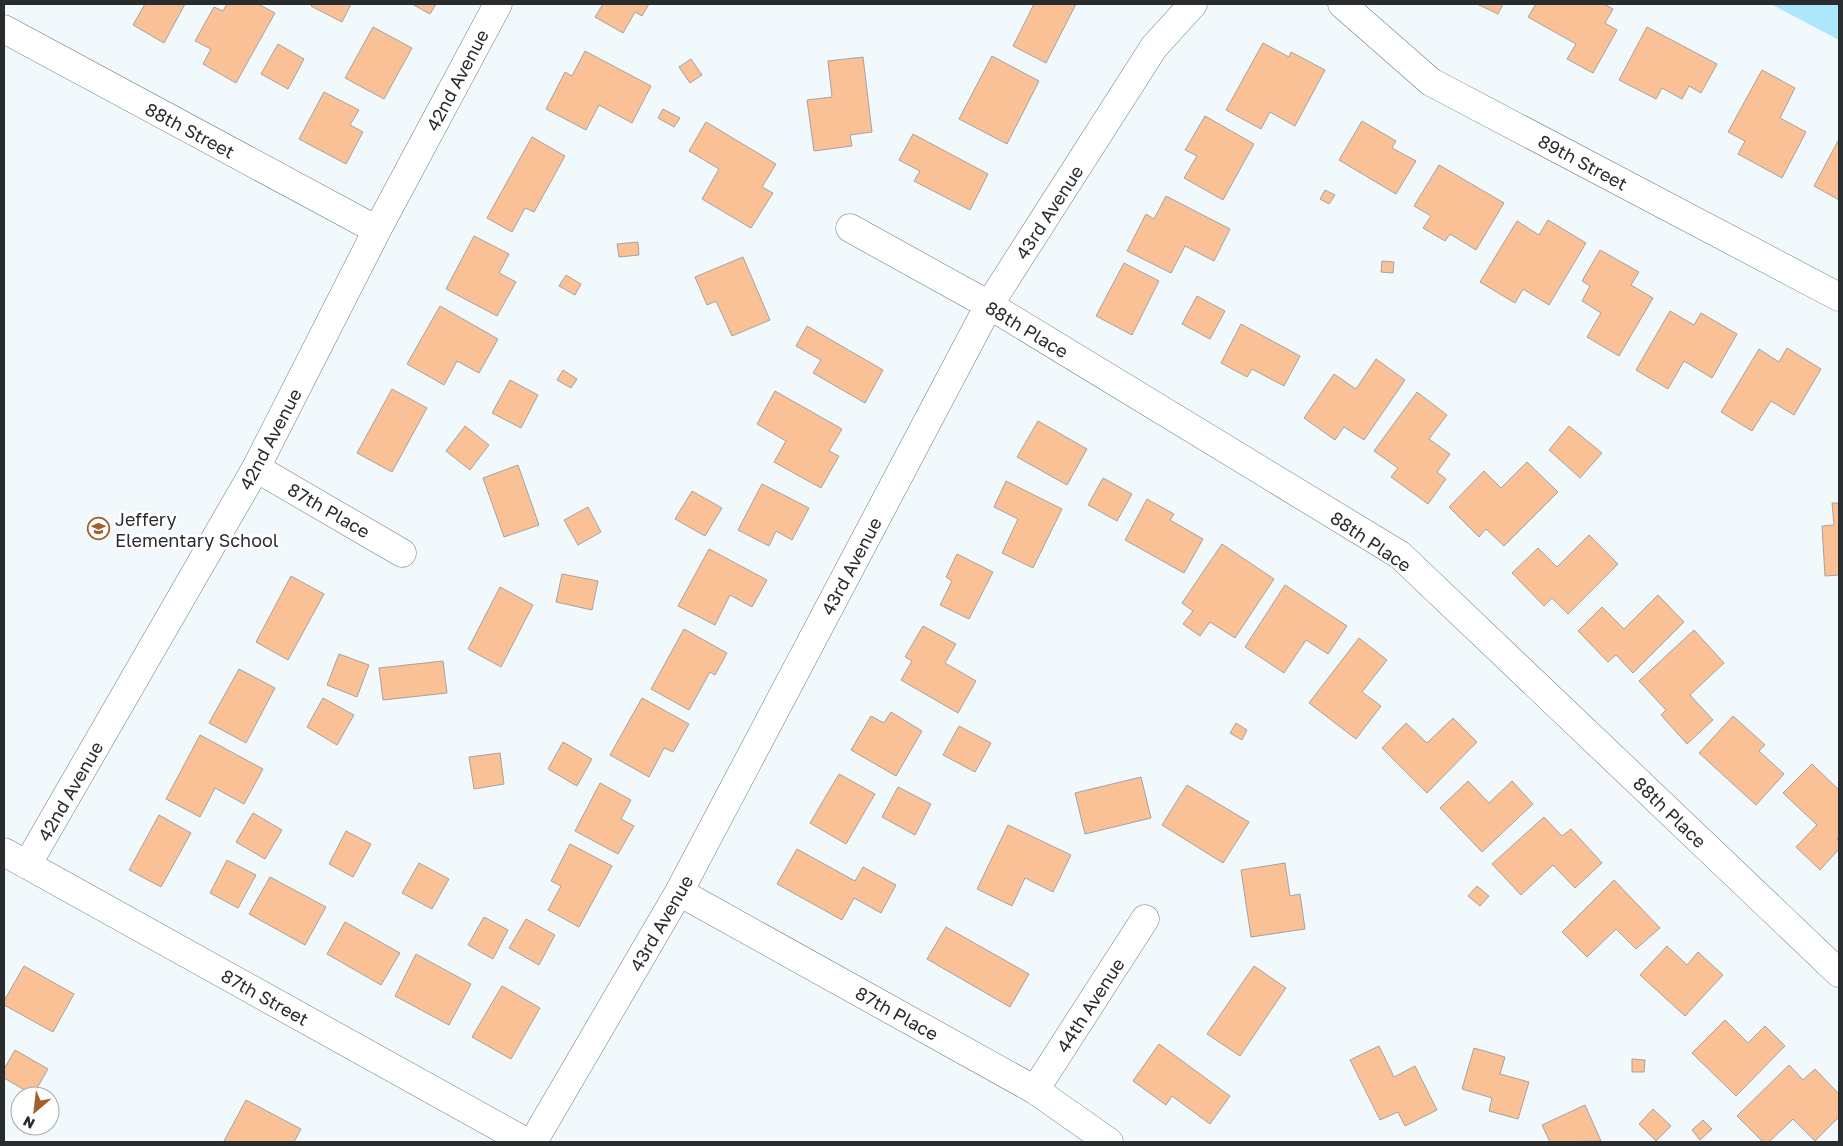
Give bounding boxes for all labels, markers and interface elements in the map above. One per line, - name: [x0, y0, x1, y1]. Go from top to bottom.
- street label: 42nd Avenue: [421, 26, 493, 134]
- street label: 88th Street: [142, 97, 238, 163]
- street label: 89th Street: [1535, 129, 1631, 195]
- street label: 43rd Avenue: [1011, 161, 1087, 263]
- street label: 88th Place: [982, 296, 1072, 362]
- street label: 42nd Avenue: [234, 385, 306, 493]
- street label: 87th Place: [284, 478, 374, 542]
- street label: 88th Place: [1326, 506, 1416, 576]
- place label: Jeffery Elementary School: [115, 508, 279, 551]
- street label: 43rd Avenue: [816, 513, 886, 619]
- school or university icon: Jeffery Elementary School: [87, 517, 111, 541]
- street label: 42nd Avenue: [33, 737, 107, 845]
- street label: 88th Place: [1629, 772, 1711, 852]
- street label: 43rd Avenue: [625, 871, 697, 975]
- street label: 44th Avenue: [1051, 954, 1129, 1056]
- street label: 87th Street: [217, 964, 313, 1030]
- street label: 87th Place: [852, 981, 942, 1045]
- north arrow: [10, 1086, 60, 1136]
- text: N: [20, 1113, 37, 1133]

